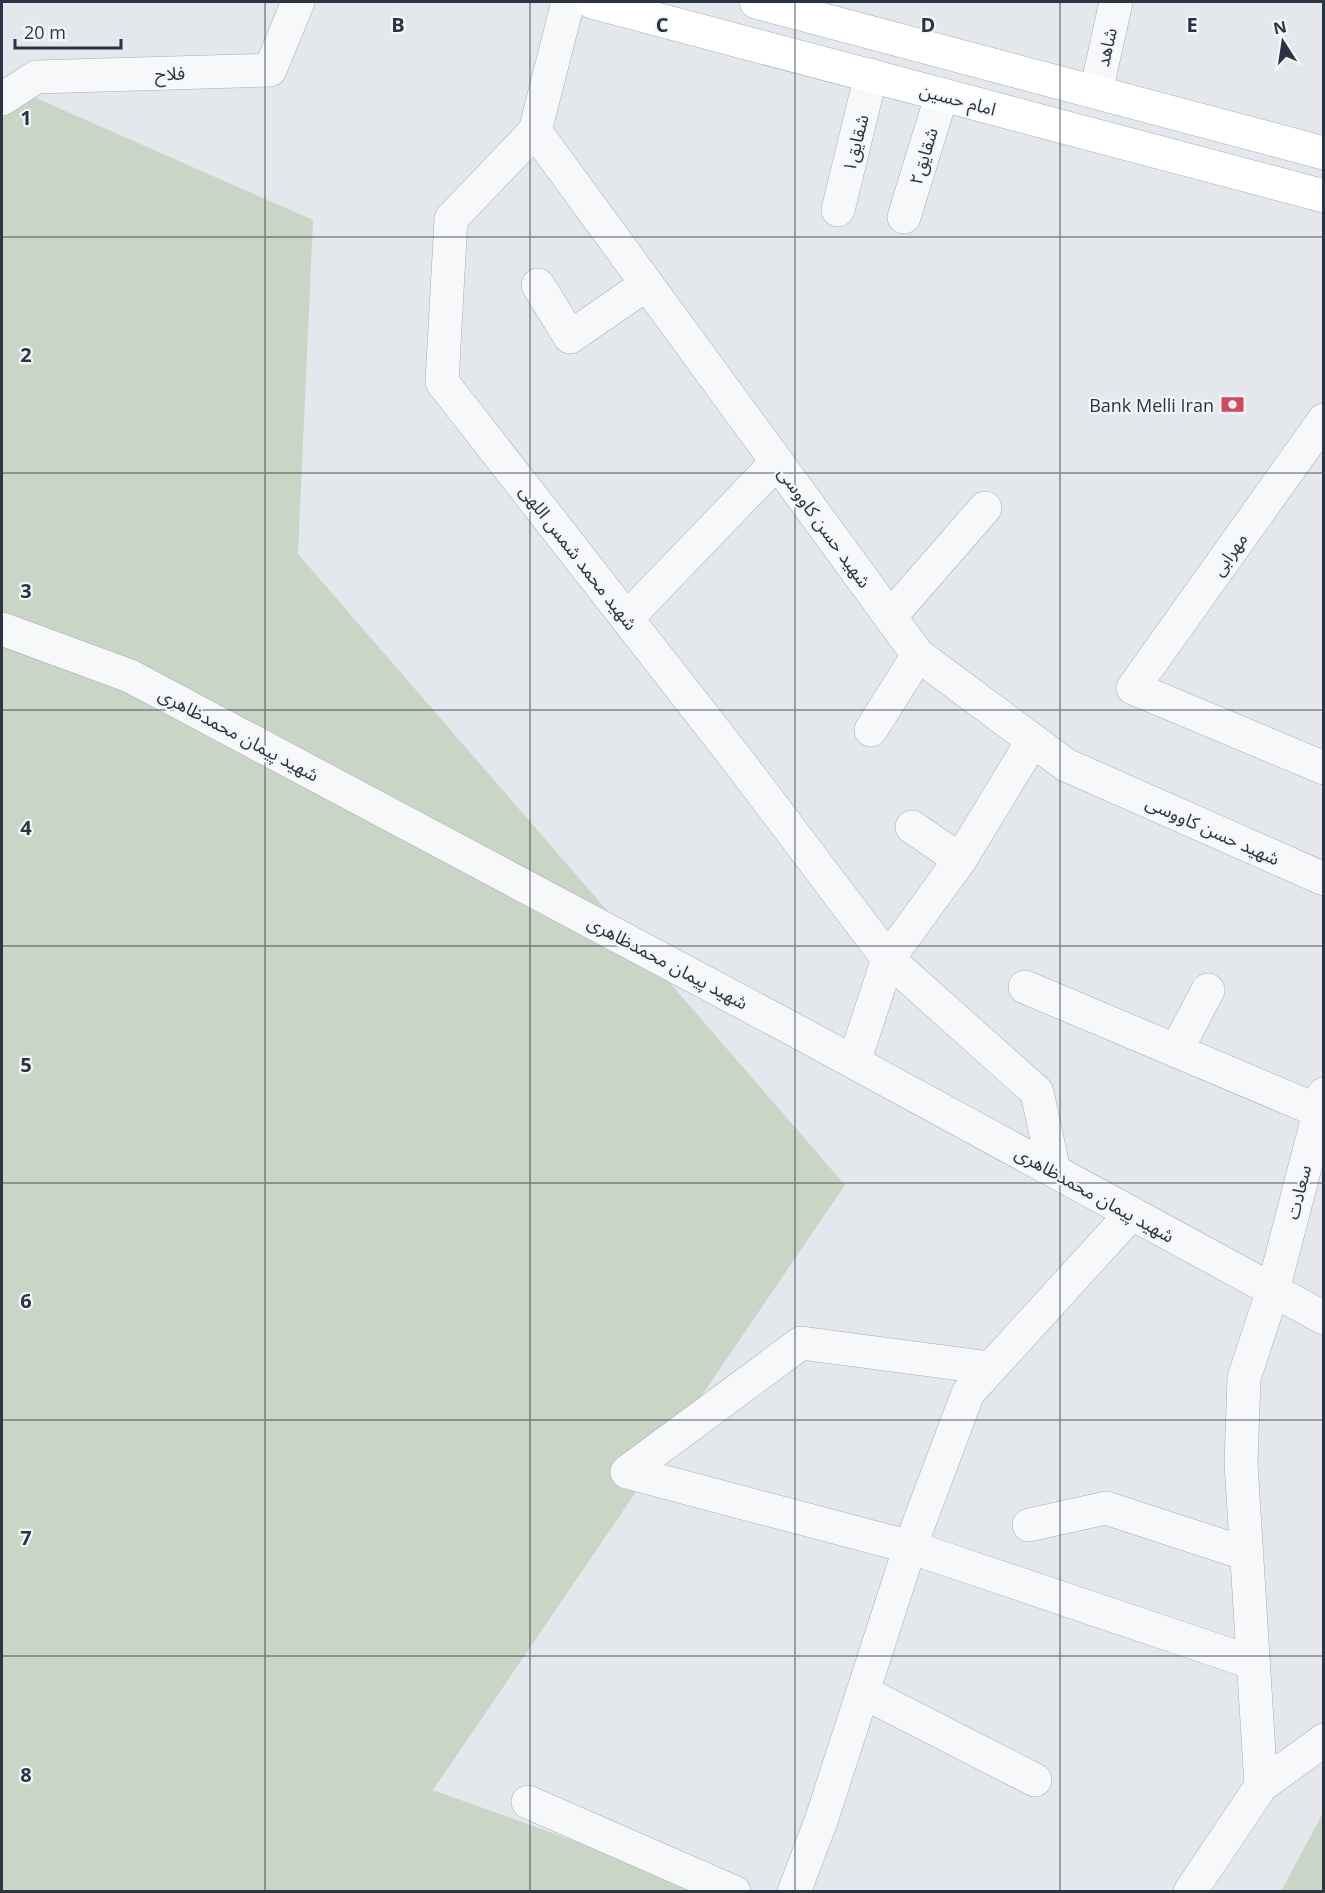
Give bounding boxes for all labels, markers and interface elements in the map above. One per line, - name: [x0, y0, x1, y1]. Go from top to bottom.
- text: B: [391, 11, 405, 38]
- text: C: [656, 11, 669, 38]
- text: D: [921, 11, 935, 38]
- text: E: [1186, 11, 1198, 38]
- scale bar: [15, 12, 122, 50]
- north arrow: [1253, 12, 1313, 72]
- text: N: [1271, 15, 1289, 39]
- text: 20 m: [24, 20, 66, 44]
- street label: شاهد: [1090, 25, 1122, 69]
- street label: فلاح: [154, 60, 186, 88]
- street label: امام حسین: [916, 77, 999, 124]
- text: 1: [20, 104, 32, 131]
- street label: شقایق۱: [836, 112, 874, 174]
- street label: شقایق۲: [903, 125, 943, 187]
- text: 2: [20, 341, 32, 368]
- bank icon: Bank Melli Iran: [1219, 392, 1245, 418]
- place label: Bank Melli Iran: [1089, 393, 1214, 417]
- street label: شهید حسن کاووسی: [773, 462, 877, 592]
- street label: شهید محمد شمس اللهی: [515, 479, 643, 635]
- street label: مهرابی: [1206, 528, 1252, 580]
- text: 3: [20, 577, 32, 604]
- street label: شهید پیمان محمدظاهری: [155, 682, 323, 787]
- street label: شهید حسن کاووسی: [1142, 790, 1284, 870]
- text: 4: [20, 814, 32, 841]
- street label: شهید پیمان محمدظاهری: [584, 910, 752, 1015]
- text: 5: [20, 1051, 32, 1078]
- street label: شهید پیمان محمدظاهری: [1011, 1140, 1179, 1248]
- street label: سعادت: [1280, 1162, 1316, 1222]
- text: 6: [20, 1287, 32, 1314]
- text: 7: [20, 1524, 32, 1551]
- text: 8: [20, 1761, 32, 1788]

